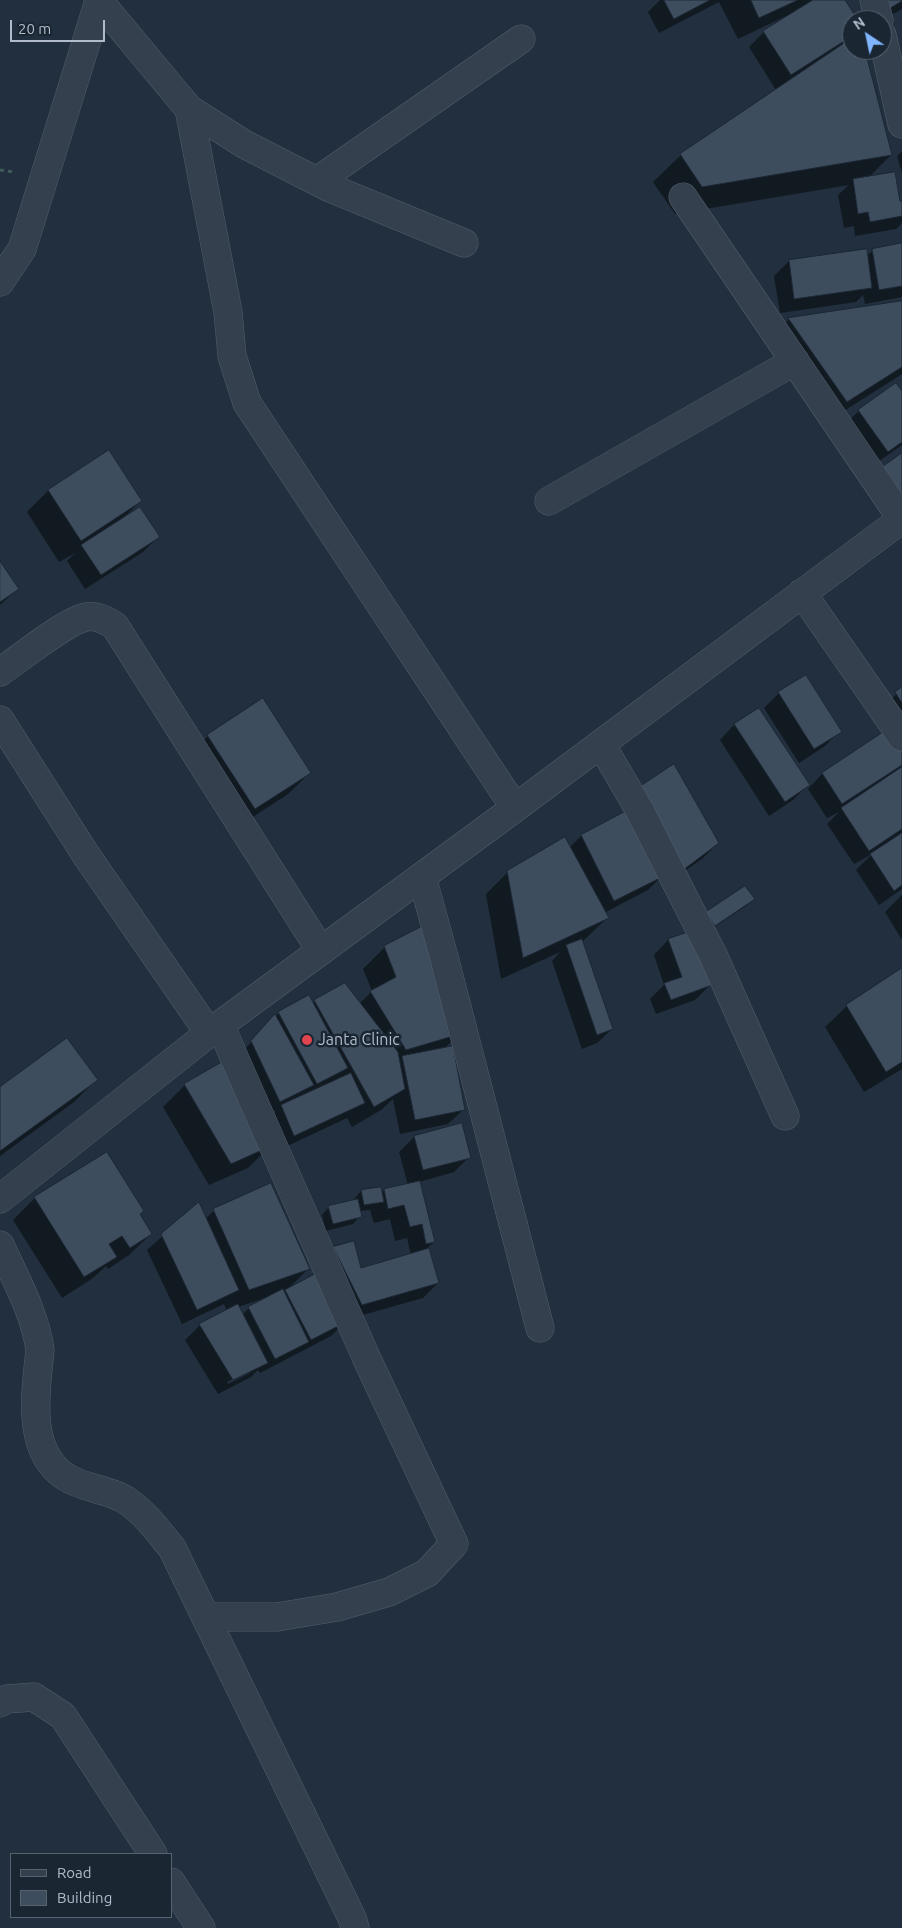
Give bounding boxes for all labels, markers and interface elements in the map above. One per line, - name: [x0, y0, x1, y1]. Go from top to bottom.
- scale bar: [12, 10, 108, 42]
- north arrow: [842, 10, 892, 60]
- text: N: [850, 14, 868, 33]
- text: 20 m: [18, 20, 51, 37]
- place label: Janta Clinic: [318, 1030, 400, 1050]
- marker: Janta Clinic: [300, 1033, 314, 1047]
- legend: [10, 1853, 172, 1918]
- text: Road: [57, 1864, 92, 1881]
- text: Building: [57, 1889, 112, 1906]

